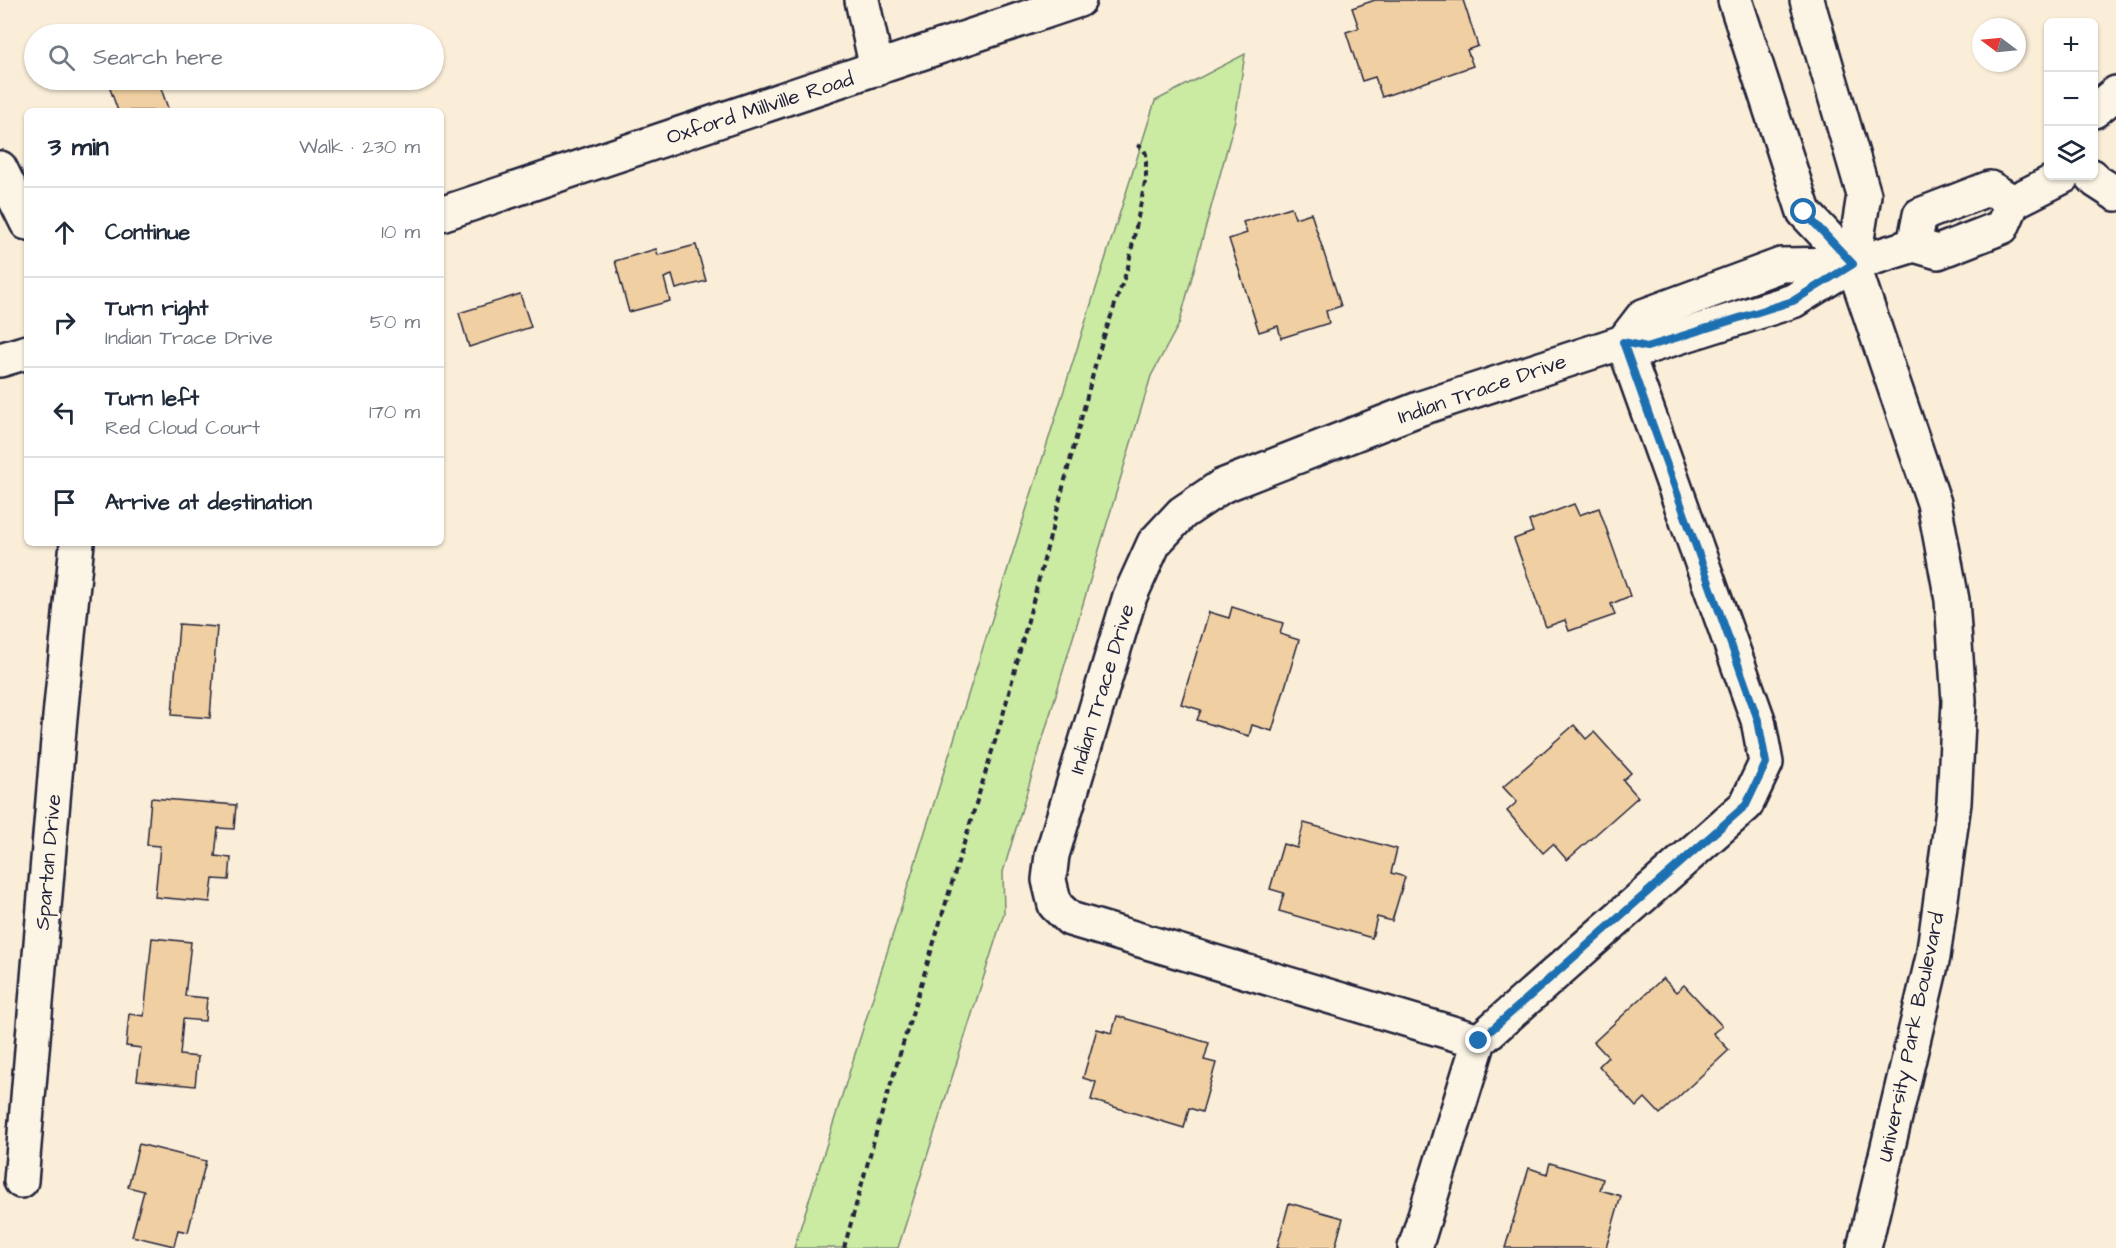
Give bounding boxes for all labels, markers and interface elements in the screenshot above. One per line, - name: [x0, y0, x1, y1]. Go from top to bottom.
- north arrow: [1972, 18, 2026, 72]
- map controls: [2044, 18, 2098, 180]
- button: +: [2044, 18, 2098, 72]
- search box: [24, 24, 444, 90]
- icon: search: [45, 41, 78, 74]
- text: Search here: [93, 42, 223, 73]
- street label: Oxford Millville Road: [663, 64, 857, 152]
- button: −: [2044, 72, 2098, 126]
- button: layers: [2044, 126, 2098, 180]
- text: 3 min: [48, 129, 109, 165]
- text: Walk · 230 m: [299, 133, 420, 161]
- route start: [1790, 198, 1816, 224]
- icon: ahead: [48, 216, 81, 249]
- text: Continue: [105, 217, 190, 248]
- text: 10 m: [381, 218, 420, 246]
- text: Turn right: [105, 293, 208, 324]
- icon: right: [48, 306, 81, 339]
- text: 50 m: [370, 308, 420, 336]
- text: Indian Trace Drive: [105, 324, 273, 352]
- street label: Indian Trace Drive: [1394, 347, 1570, 431]
- text: Turn left: [105, 383, 199, 414]
- icon: left: [48, 396, 81, 429]
- text: 170 m: [369, 398, 420, 426]
- text: Red Cloud Court: [105, 414, 260, 442]
- icon: arrive: [48, 486, 81, 519]
- text: Arrive at destination: [105, 487, 312, 518]
- street label: Indian Trace Drive: [1062, 600, 1142, 778]
- street label: Spartan Drive: [28, 793, 69, 931]
- street label: University Park Boulevard: [1870, 909, 1954, 1165]
- route end: [1465, 1027, 1491, 1053]

